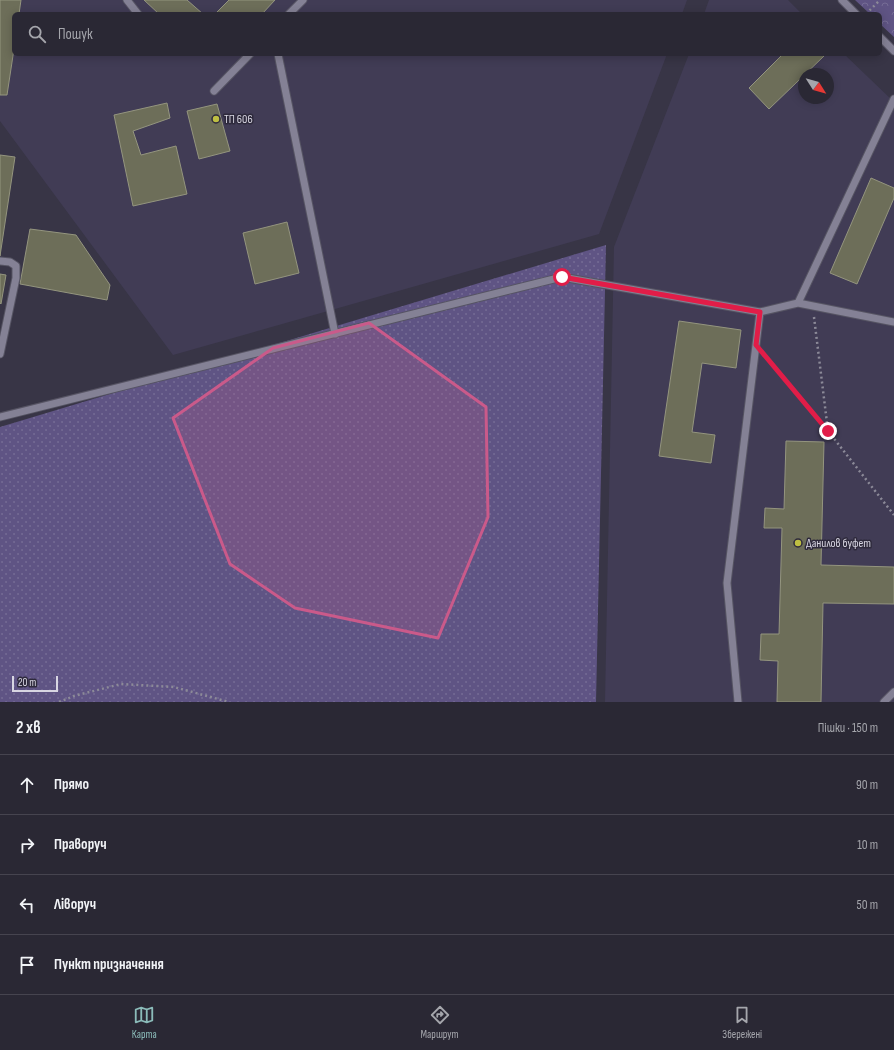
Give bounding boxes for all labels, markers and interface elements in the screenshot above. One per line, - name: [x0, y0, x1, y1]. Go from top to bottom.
- search box: [12, 12, 882, 56]
- icon: search: [26, 23, 48, 45]
- text: Пошук: [58, 25, 93, 44]
- north arrow: [798, 68, 834, 104]
- place label: ТП 606: [224, 112, 253, 127]
- marker: ТП 606: [211, 114, 221, 124]
- route start: [553, 268, 571, 286]
- route end: [819, 422, 837, 440]
- place label: Данилов буфет: [806, 536, 871, 551]
- marker: Данилов буфет: [793, 538, 803, 548]
- scale bar: [12, 674, 58, 693]
- text: 20 m: [18, 676, 36, 689]
- text: 2 хв: [16, 718, 41, 738]
- text: Пішки · 150 m: [818, 720, 878, 736]
- icon: ahead: [16, 774, 38, 796]
- text: Прямо: [54, 775, 89, 794]
- text: 90 m: [856, 777, 878, 793]
- icon: right: [16, 834, 38, 856]
- text: Праворуч: [54, 835, 107, 854]
- text: 10 m: [857, 837, 878, 853]
- icon: left: [16, 894, 38, 916]
- text: Ліворуч: [54, 895, 96, 914]
- text: 50 m: [857, 897, 878, 913]
- icon: arrive: [16, 954, 38, 976]
- text: Пункт призначення: [54, 955, 164, 974]
- tab: Карта: [132, 1004, 157, 1041]
- tab: Маршрут: [421, 1004, 459, 1041]
- tab: Збережені: [722, 1004, 762, 1041]

